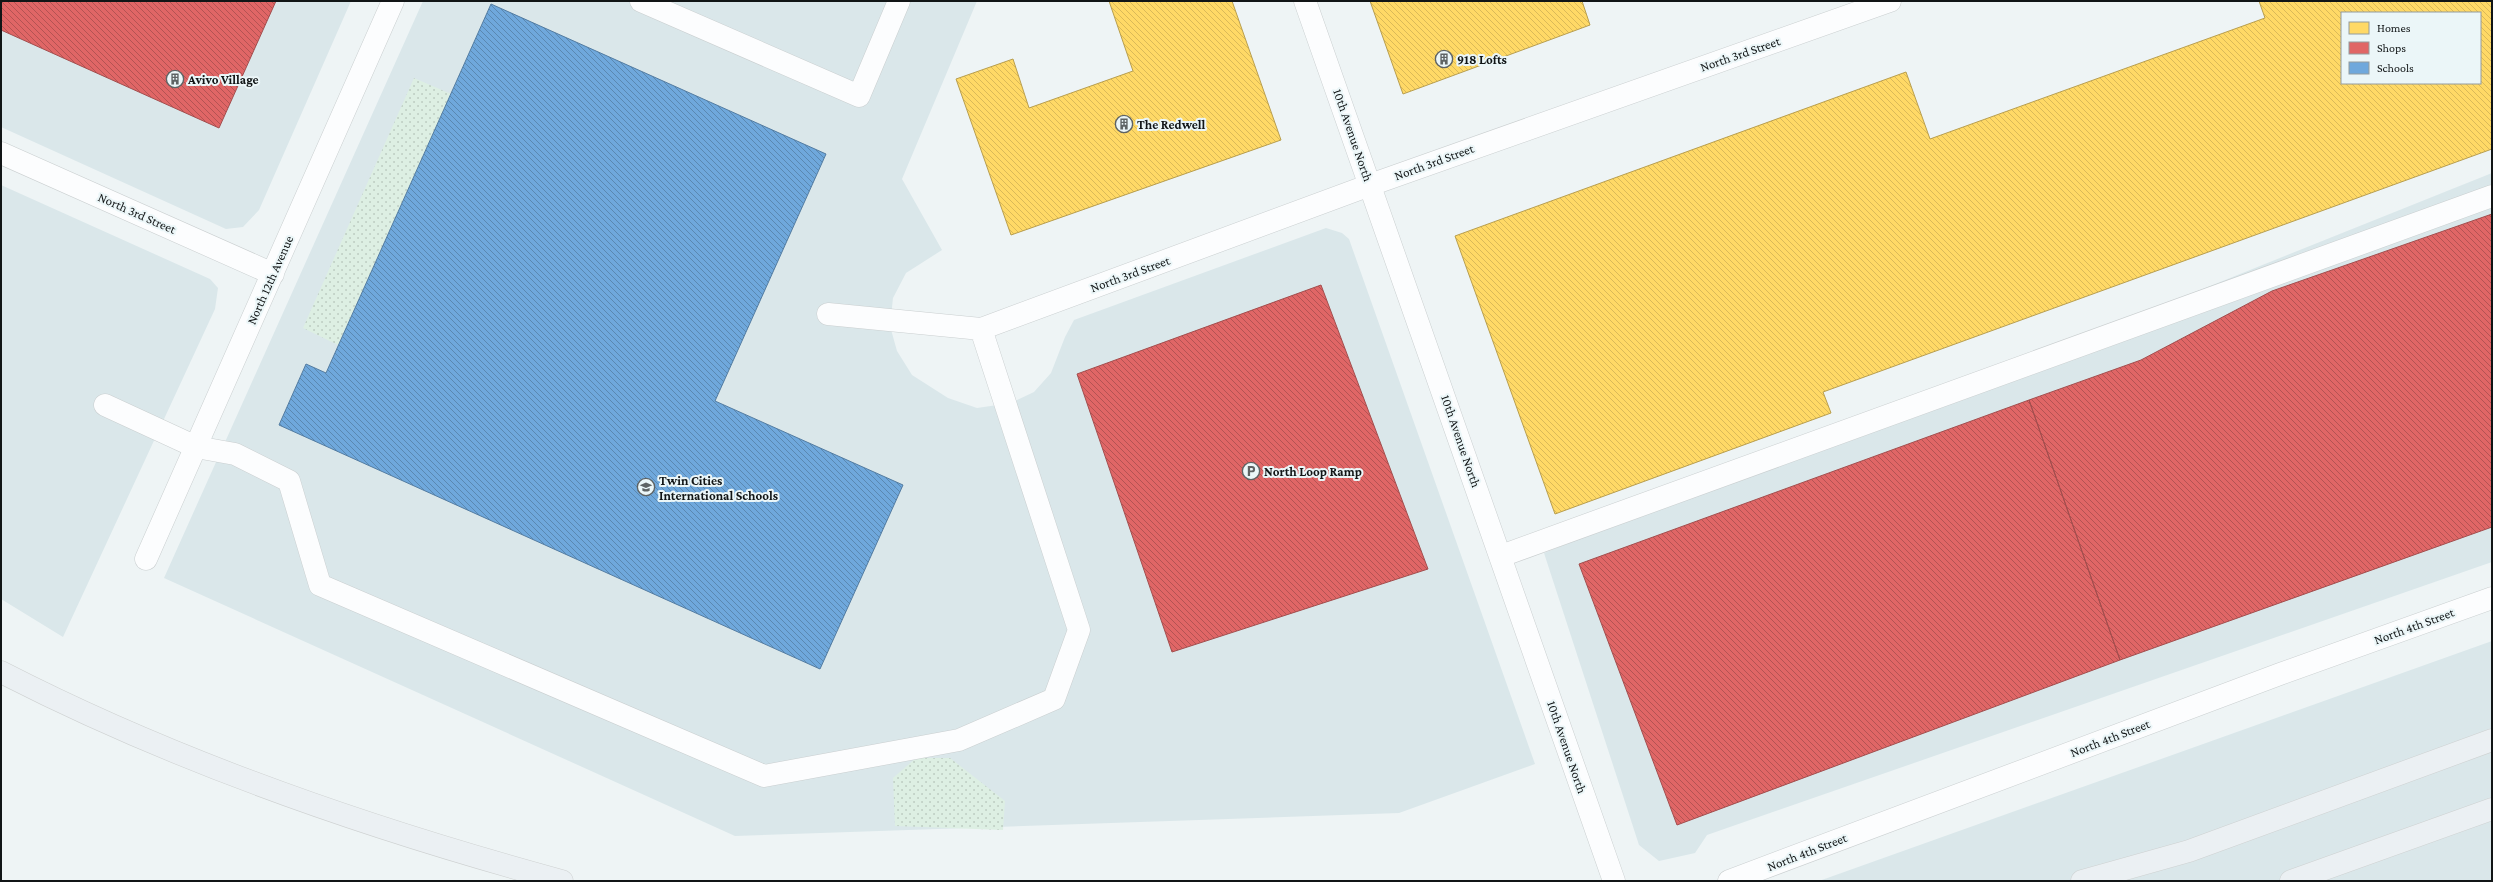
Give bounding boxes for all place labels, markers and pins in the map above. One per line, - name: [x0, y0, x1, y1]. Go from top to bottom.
- building icon: 918 Lofts: [1434, 49, 1454, 69]
- place label: 918 Lofts: [1457, 52, 1507, 67]
- building icon: Avivo Village: [165, 69, 185, 89]
- place label: Avivo Village: [187, 72, 259, 87]
- building icon: The Redwell: [1114, 114, 1134, 134]
- place label: The Redwell: [1137, 117, 1206, 132]
- parking icon: North Loop Ramp: [1241, 461, 1261, 481]
- place label: North Loop Ramp: [1264, 464, 1362, 479]
- place label: Twin Cities International Schools: [659, 473, 778, 503]
- school or university icon: Twin Cities International Schools: [636, 477, 656, 497]

